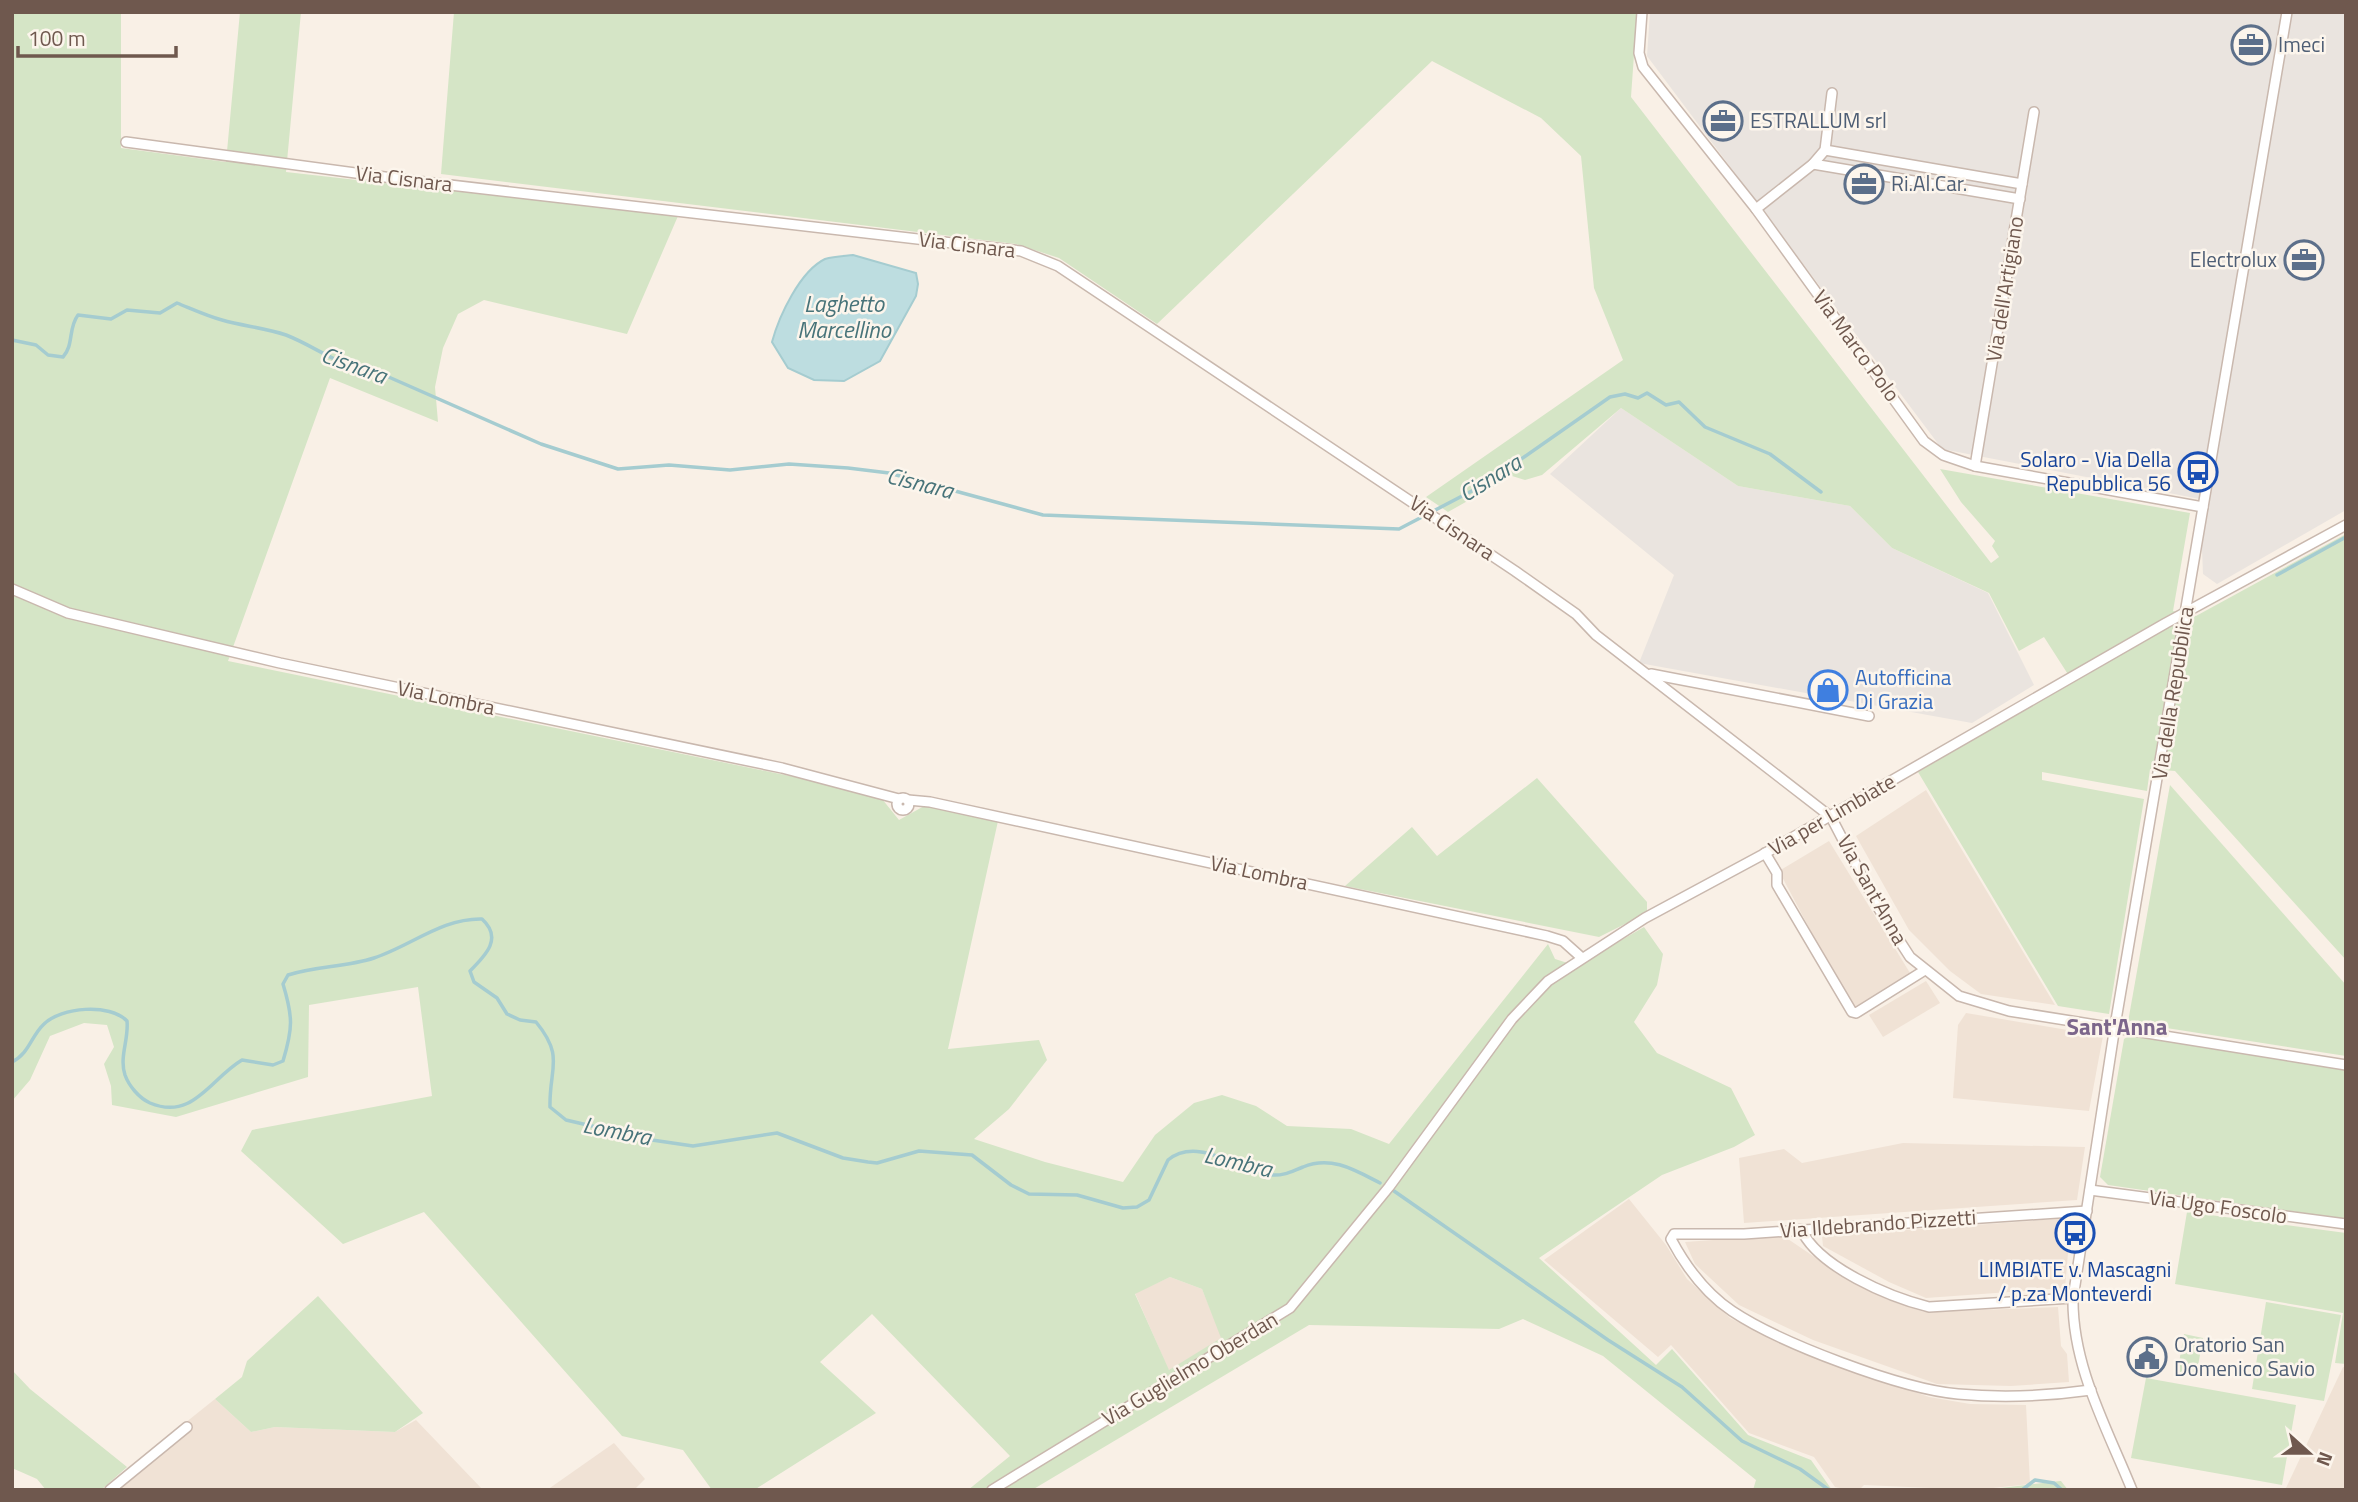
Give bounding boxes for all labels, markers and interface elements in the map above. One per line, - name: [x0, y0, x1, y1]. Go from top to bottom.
- scale bar: [18, 14, 175, 58]
- text: 100 m: [28, 22, 85, 54]
- office icon: Imeci: [2230, 24, 2272, 66]
- place label: Imeci: [2278, 28, 2325, 60]
- office icon: ESTRALLUM srl: [1702, 100, 1744, 142]
- place label: ESTRALLUM srl: [1750, 104, 1887, 136]
- street label: Via Cisnara: [354, 156, 455, 200]
- office icon: Ri.Al.Car.: [1843, 163, 1885, 205]
- place label: Ri.Al.Car.: [1891, 167, 1967, 199]
- street label: Via dell'Artigiano: [1977, 214, 2031, 364]
- street label: Via Cisnara: [917, 222, 1018, 266]
- office icon: Electrolux: [2283, 239, 2325, 281]
- place label: Electrolux: [2190, 243, 2278, 275]
- street label: Via Marco Polo: [1805, 283, 1908, 408]
- water label: Laghetto Marcellino: [797, 286, 891, 347]
- water label: Cisnara: [316, 337, 393, 393]
- place label: Solaro - Via Della Repubblica 56: [2020, 443, 2171, 499]
- water label: Cisnara: [1452, 444, 1529, 510]
- bus stop icon: Solaro - Via Della Repubblica 56: [2177, 451, 2219, 493]
- water label: Cisnara: [883, 457, 959, 508]
- street label: Via Cisnara: [1403, 487, 1502, 568]
- street label: Via della Repubblica: [2142, 603, 2202, 782]
- place label: Autofficina Di Grazia: [1855, 661, 1952, 717]
- shop icon: Autofficina Di Grazia: [1807, 669, 1849, 711]
- street label: Via Lombra: [394, 671, 499, 723]
- street label: Via per Limbiate: [1762, 765, 1901, 863]
- street label: Via Sant'Anna: [1829, 829, 1917, 951]
- street label: Via Lombra: [1207, 846, 1312, 898]
- district label: Sant'Anna: [2066, 1009, 2168, 1044]
- water label: Lombra: [580, 1107, 656, 1155]
- water label: Lombra: [1201, 1137, 1277, 1187]
- street label: Via Ugo Foscolo: [2147, 1180, 2289, 1232]
- street label: Via Ildebrando Pizzetti: [1779, 1200, 1977, 1246]
- bus stop icon: LIMBIATE v. Mascagni / p.za Monteverdi: [2054, 1212, 2096, 1254]
- place label: LIMBIATE v. Mascagni / p.za Monteverdi: [1979, 1253, 2171, 1309]
- street label: Via Guglielmo Oberdan: [1095, 1303, 1284, 1433]
- place label: Oratorio San Domenico Savio: [2174, 1328, 2315, 1384]
- public building icon: Oratorio San Domenico Savio: [2126, 1336, 2168, 1378]
- north arrow: [2274, 1418, 2344, 1488]
- text: N: [2309, 1448, 2341, 1471]

